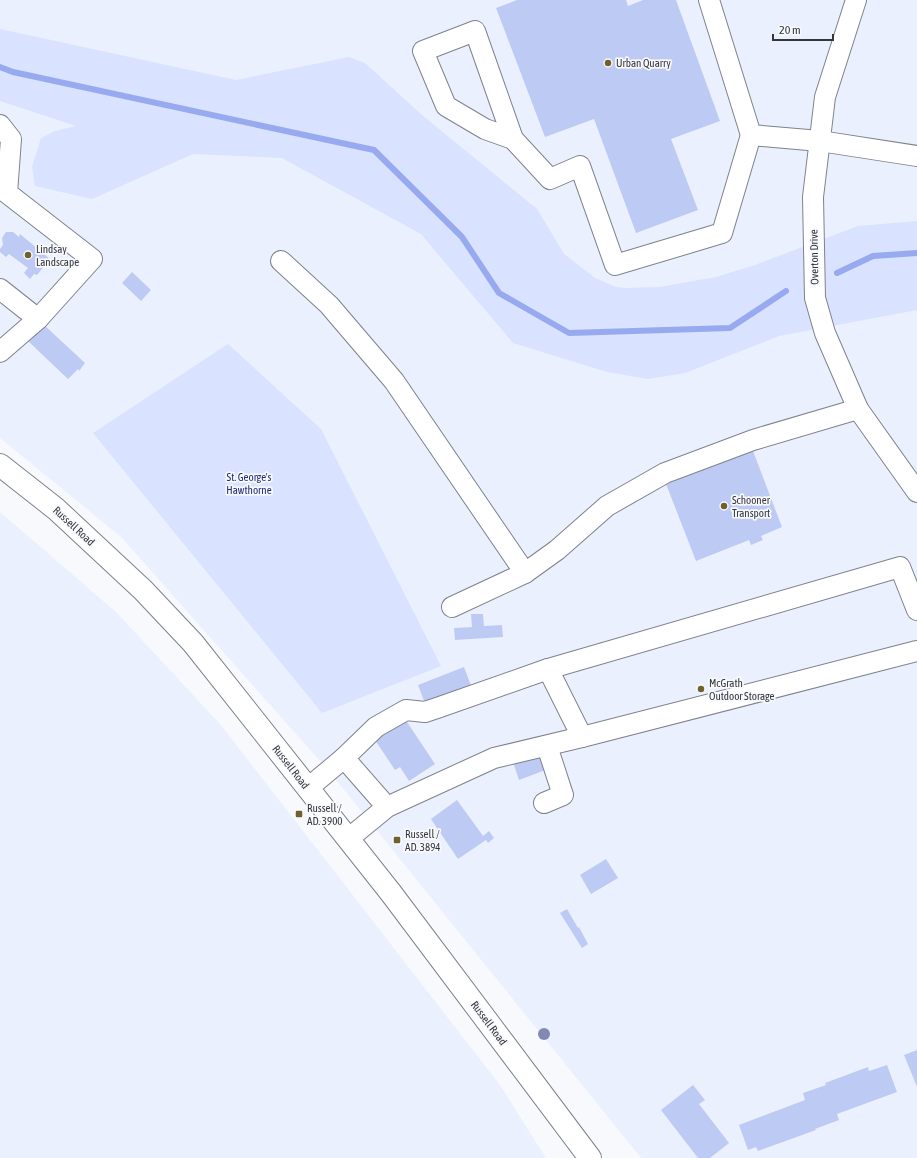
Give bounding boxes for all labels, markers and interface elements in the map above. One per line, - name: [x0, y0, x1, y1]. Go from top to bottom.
- scale bar: [773, 16, 833, 42]
- text: 20 m: [779, 23, 801, 37]
- place label: Urban Quarry: [616, 57, 671, 69]
- marker: Urban Quarry: [603, 58, 613, 68]
- street label: Overton Drive: [808, 229, 820, 285]
- place label: Lindsay Landscape: [36, 243, 79, 268]
- marker: Lindsay Landscape: [23, 250, 33, 260]
- park label: St. George's Hawthorne: [226, 471, 272, 496]
- place label: Schooner Transport: [732, 494, 771, 519]
- marker: Schooner Transport: [719, 501, 729, 511]
- street label: Russell Road: [51, 504, 97, 548]
- place label: McGrath Outdoor Storage: [709, 677, 775, 702]
- marker: McGrath Outdoor Storage: [696, 684, 706, 694]
- street label: Russell Road: [270, 743, 312, 791]
- place label: Russell / AD. 3900: [307, 802, 342, 827]
- marker: Russell / AD. 3900: [294, 809, 304, 819]
- place label: Russell / AD. 3894: [405, 828, 440, 853]
- marker: Russell / AD. 3894: [392, 835, 402, 845]
- street label: Russell Road: [469, 999, 509, 1047]

